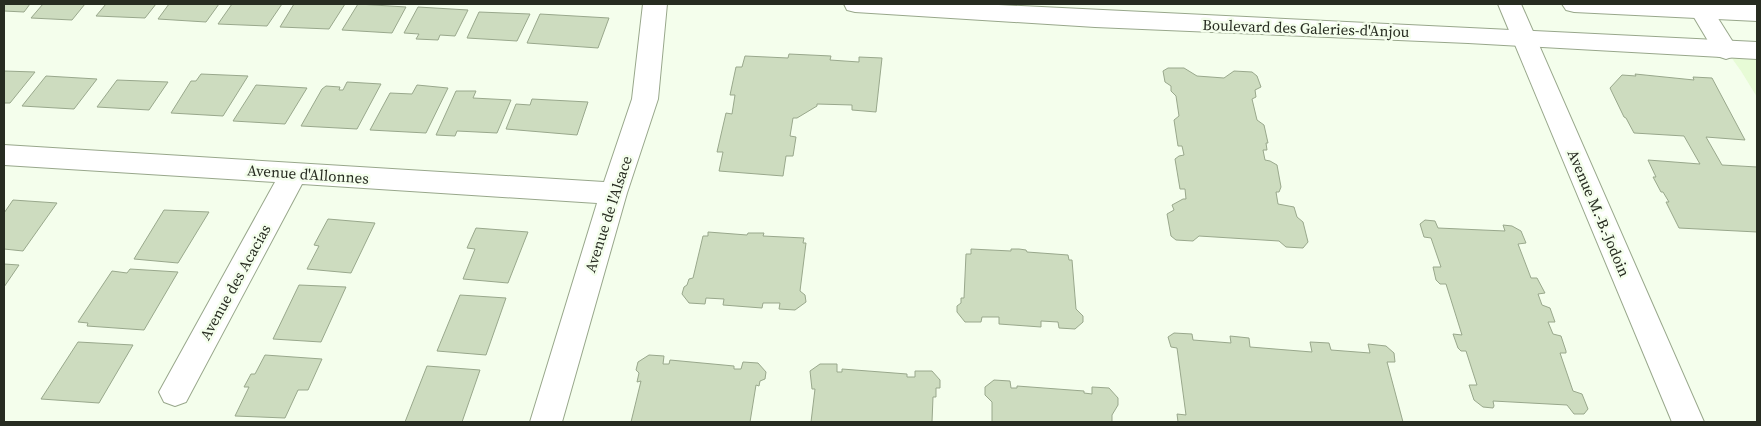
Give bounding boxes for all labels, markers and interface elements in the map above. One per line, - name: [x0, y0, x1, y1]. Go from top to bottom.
- street label: Boulevard des Galeries-d'Anjou: [1202, 14, 1410, 42]
- street label: Avenue M.-B.-Jodoin: [1563, 146, 1635, 280]
- street label: Avenue de l'Alsace: [579, 153, 637, 275]
- street label: Avenue d'Allonnes: [246, 159, 370, 189]
- street label: Avenue des Acacias: [194, 220, 276, 344]

